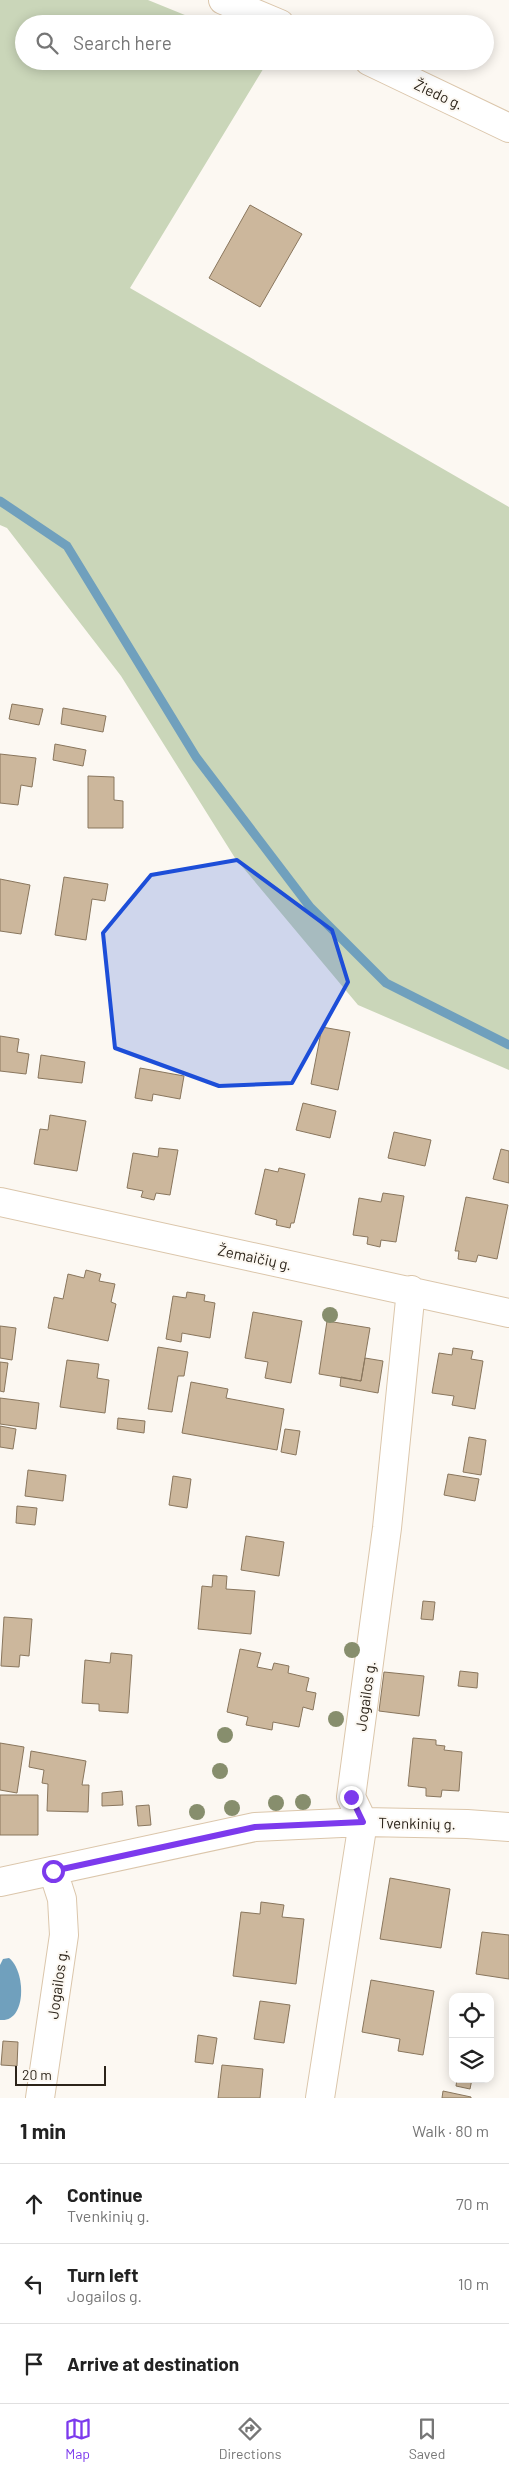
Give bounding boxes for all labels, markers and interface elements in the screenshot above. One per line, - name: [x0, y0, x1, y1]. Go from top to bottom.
- search box: [15, 15, 494, 70]
- icon: search: [33, 29, 61, 57]
- text: Search here: [73, 31, 172, 54]
- street label: Žiedo g.: [412, 75, 466, 113]
- street label: Žemaičių g.: [216, 1240, 294, 1274]
- street label: Jogailos g.: [351, 1660, 379, 1732]
- route end: [340, 1786, 363, 1809]
- street label: Tvenkinių g.: [378, 1813, 456, 1833]
- route start: [42, 1860, 65, 1883]
- street label: Jogailos g.: [43, 1948, 71, 2020]
- map controls: [449, 1993, 494, 2083]
- button: locate: [449, 1993, 494, 2038]
- button: layers: [449, 2038, 494, 2083]
- scale bar: [15, 2063, 106, 2086]
- text: 20 m: [22, 2066, 52, 2083]
- text: 1 min: [20, 2118, 66, 2143]
- text: Walk · 80 m: [412, 2121, 489, 2140]
- text: Continue: [67, 2183, 143, 2206]
- icon: ahead: [20, 2190, 48, 2218]
- text: 70 m: [456, 2194, 489, 2213]
- text: Tvenkinių g.: [67, 2206, 150, 2225]
- text: Turn left: [67, 2263, 138, 2286]
- icon: left: [20, 2270, 48, 2298]
- text: 10 m: [458, 2274, 489, 2293]
- text: Jogailos g.: [67, 2286, 142, 2305]
- icon: arrive: [20, 2350, 48, 2378]
- text: Arrive at destination: [67, 2352, 239, 2375]
- tab: Map: [64, 2415, 92, 2462]
- tab: Directions: [219, 2415, 281, 2462]
- tab: Saved: [409, 2415, 445, 2462]

